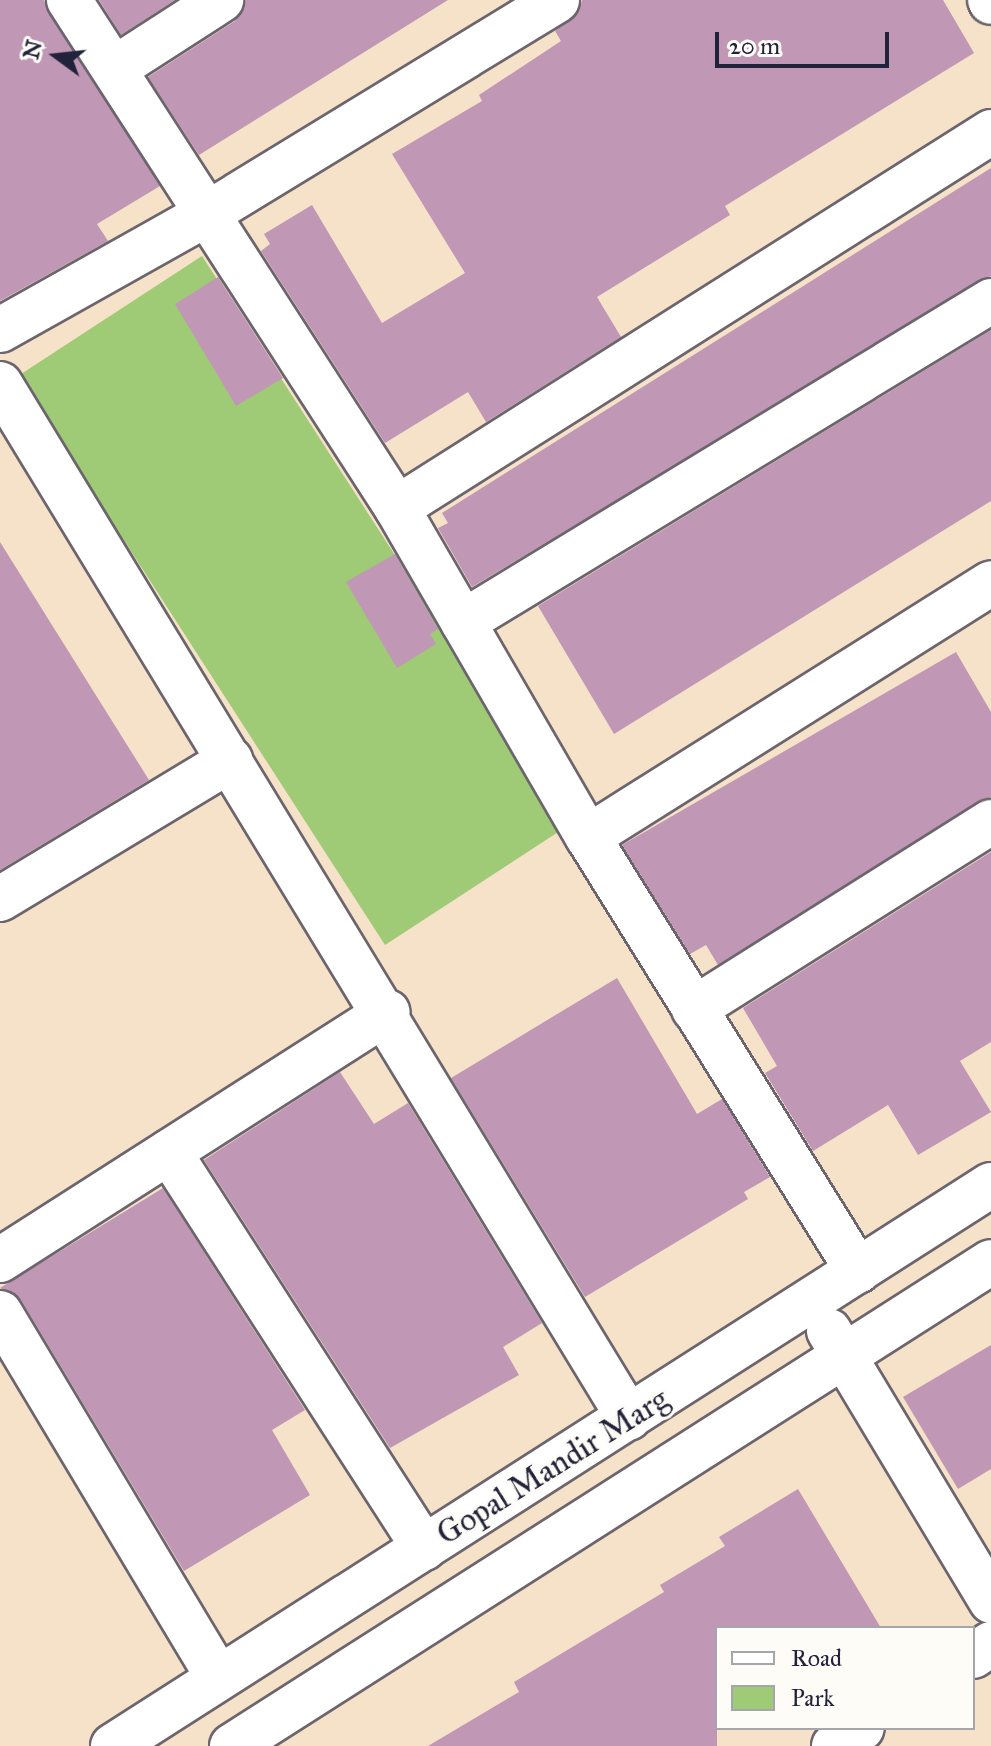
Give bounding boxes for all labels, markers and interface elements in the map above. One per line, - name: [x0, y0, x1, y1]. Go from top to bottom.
- north arrow: [16, 16, 96, 96]
- scale bar: [719, 16, 893, 66]
- text: 20 m: [729, 31, 780, 61]
- text: N: [17, 37, 48, 62]
- street label: Gopal Mandir Marg: [430, 1380, 676, 1554]
- legend: [715, 1626, 975, 1730]
- text: Road: [791, 1643, 842, 1673]
- text: Park: [791, 1683, 834, 1713]

